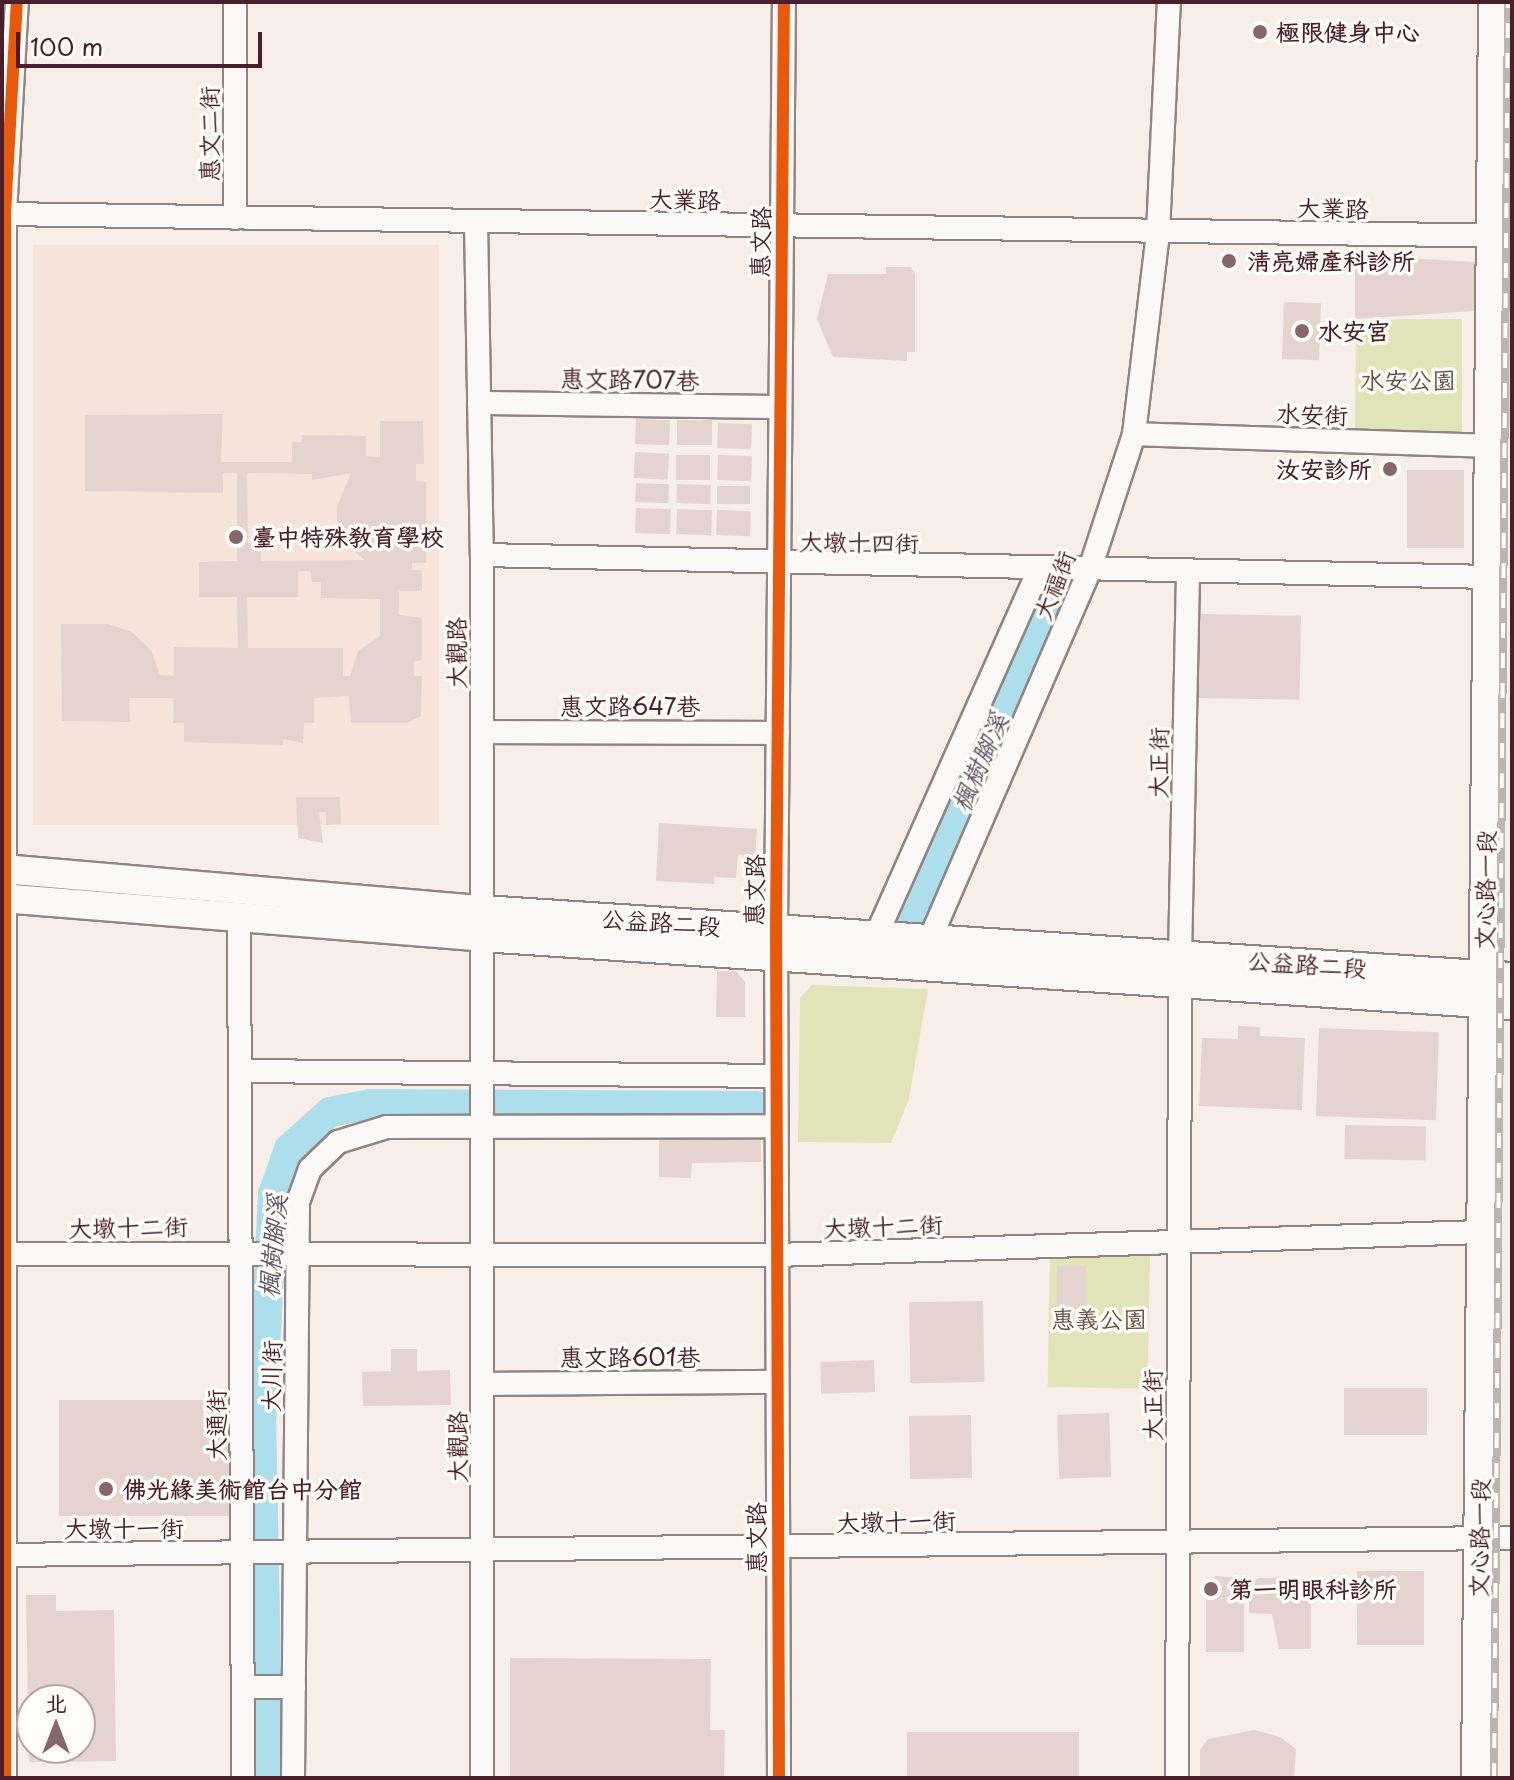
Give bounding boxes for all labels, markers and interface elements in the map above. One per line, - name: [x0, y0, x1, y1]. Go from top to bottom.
- scale bar: [20, 16, 266, 66]
- place label: 極限健身中心: [1276, 18, 1420, 46]
- marker: 極限健身中心: [1251, 23, 1269, 41]
- text: 100 m: [30, 28, 103, 64]
- street label: 惠文二街: [195, 86, 223, 182]
- street label: 大業路: [649, 184, 721, 214]
- street label: 大業路: [1297, 193, 1369, 223]
- street label: 惠文路: [745, 206, 775, 278]
- place label: 清亮婦產科診所: [1247, 247, 1415, 275]
- marker: 清亮婦產科診所: [1218, 250, 1240, 272]
- place label: 水安宮: [1318, 317, 1390, 345]
- marker: 水安宮: [1293, 322, 1311, 340]
- street label: 惠文路707巷: [560, 363, 700, 395]
- park label: 水安公園: [1360, 366, 1456, 394]
- street label: 水安街: [1276, 398, 1348, 430]
- place label: 汝安診所: [1276, 455, 1372, 483]
- marker: 汝安診所: [1379, 458, 1401, 480]
- place label: 臺中特殊教育學校: [252, 523, 444, 551]
- street label: 大墩十四街: [799, 527, 919, 557]
- marker: 臺中特殊教育學校: [227, 528, 245, 546]
- street label: 大福街: [1027, 546, 1081, 624]
- street label: 大觀路: [442, 617, 470, 689]
- street label: 惠文路647巷: [559, 692, 701, 720]
- water label: 楓樹腳溪: [944, 708, 1014, 816]
- street label: 大正街: [1143, 727, 1173, 799]
- street label: 文心路一段: [1470, 830, 1500, 950]
- street label: 惠文路: [739, 854, 769, 926]
- street label: 公益路二段: [600, 903, 722, 941]
- street label: 公益路二段: [1246, 945, 1368, 983]
- water label: 楓樹腳溪: [252, 1193, 292, 1299]
- street label: 大墩十二街: [823, 1210, 943, 1242]
- street label: 大墩十二街: [68, 1212, 188, 1242]
- park label: 惠義公園: [1051, 1305, 1147, 1333]
- street label: 大川街: [256, 1340, 286, 1412]
- street label: 惠文路601巷: [559, 1343, 701, 1371]
- street label: 大正街: [1138, 1369, 1166, 1441]
- street label: 大通街: [202, 1389, 230, 1461]
- street label: 大觀路: [443, 1411, 471, 1483]
- place label: 佛光緣美術館台中分館: [122, 1475, 362, 1503]
- street label: 文心路一段: [1464, 1478, 1494, 1598]
- marker: 佛光緣美術館台中分館: [97, 1480, 115, 1498]
- street label: 惠文路: [742, 1502, 770, 1574]
- street label: 大墩十一街: [836, 1506, 956, 1536]
- street label: 大墩十一街: [64, 1514, 184, 1542]
- place label: 第一明眼科診所: [1229, 1575, 1397, 1603]
- marker: 第一明眼科診所: [1200, 1578, 1222, 1600]
- north arrow: [16, 1684, 96, 1764]
- text: 北: [45, 1685, 67, 1718]

